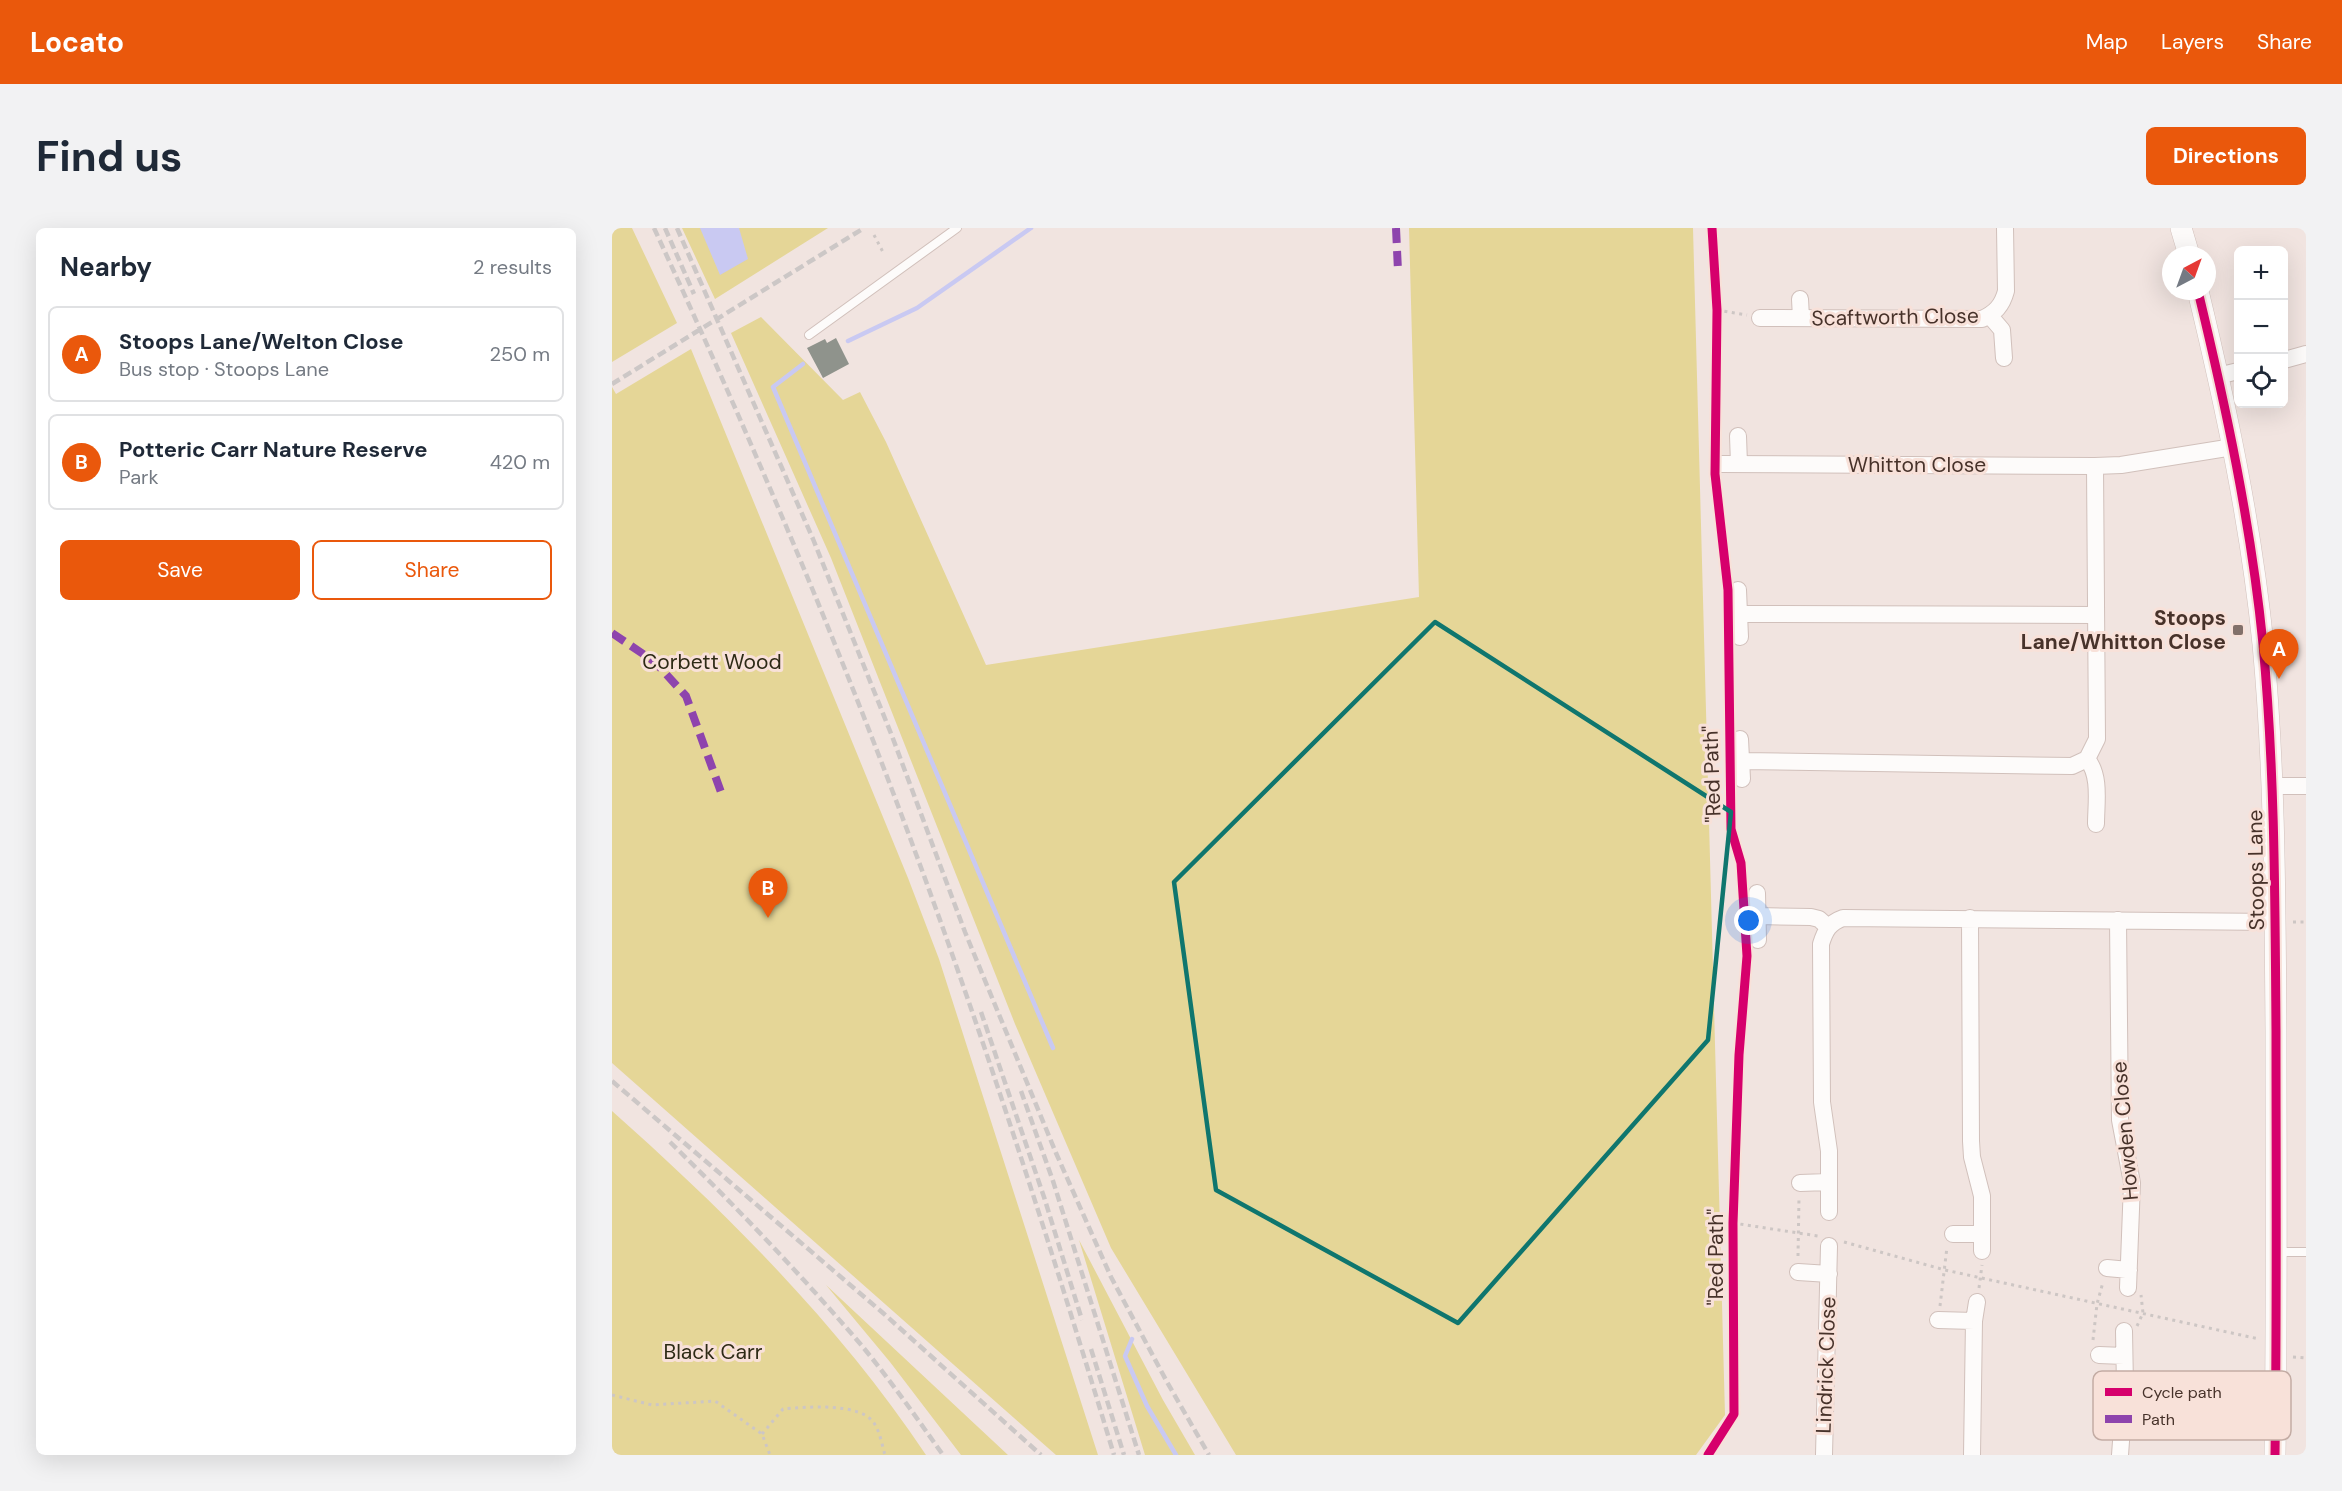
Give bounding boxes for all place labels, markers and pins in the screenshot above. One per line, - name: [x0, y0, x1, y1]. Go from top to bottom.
- place label: Stoops Lane/Whitton Close: [2021, 604, 2226, 656]
- marker: Stoops Lane/Whitton Close: [2231, 623, 2245, 637]
- pin: A: [2260, 630, 2298, 679]
- pin: B: [748, 868, 788, 918]

